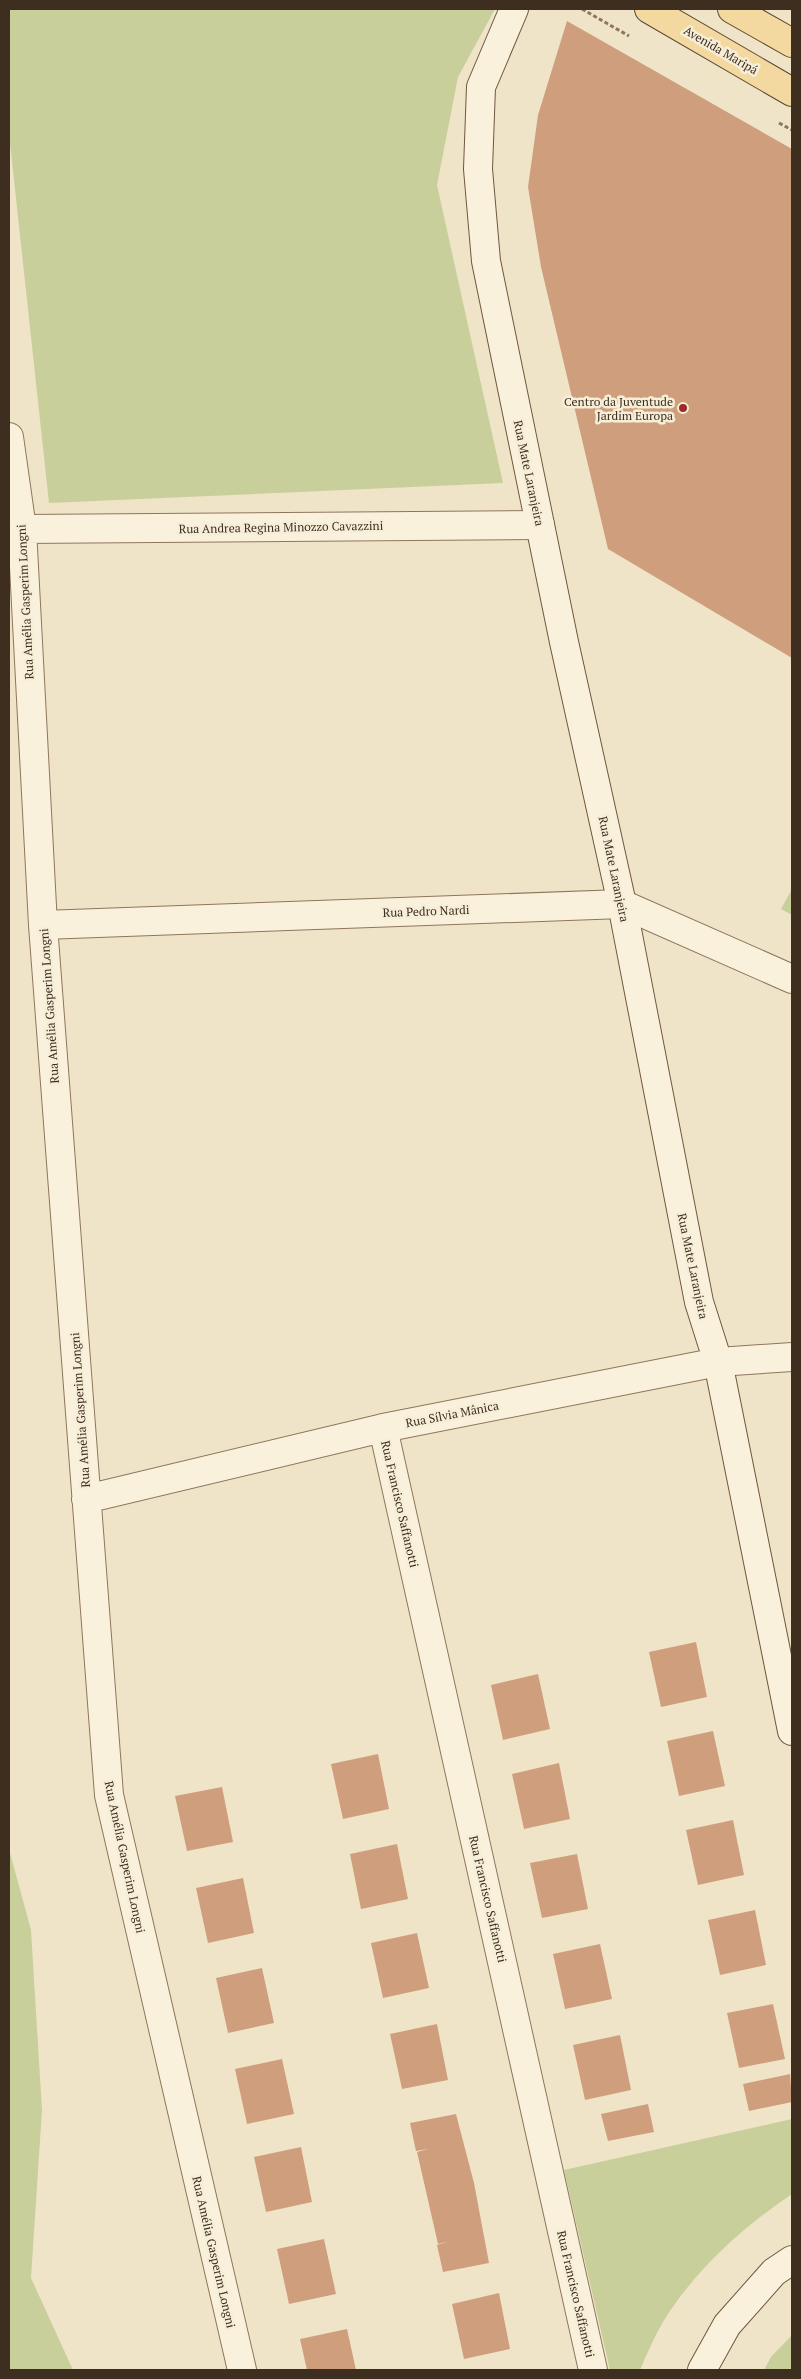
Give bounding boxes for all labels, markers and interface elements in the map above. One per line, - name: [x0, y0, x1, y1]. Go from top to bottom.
- street label: Avenida Maripá: [681, 23, 761, 77]
- place label: Centro da Juventude Jardim Europa: [564, 394, 673, 423]
- marker: Centro da Juventude Jardim Europa: [677, 402, 689, 414]
- street label: Rua Mate Laranjeira: [510, 419, 548, 527]
- street label: Rua Andrea Regina Minozzo Cavazzini: [179, 518, 384, 536]
- street label: Rua Amélia Gasperim Longni: [13, 524, 37, 680]
- street label: Rua Mate Laranjeira: [595, 815, 633, 923]
- street label: Rua Pedro Nardi: [382, 902, 470, 920]
- street label: Rua Amélia Gasperim Longni: [36, 928, 62, 1084]
- street label: Rua Mate Laranjeira: [674, 1212, 712, 1320]
- street label: Rua Amélia Gasperim Longni: [67, 1332, 93, 1488]
- street label: Rua Sílvia Mânica: [404, 1398, 500, 1430]
- street label: Rua Francisco Saffanotti: [378, 1439, 422, 1569]
- street label: Rua Amélia Gasperim Longni: [102, 1779, 149, 1935]
- street label: Rua Francisco Saffanotti: [466, 1834, 510, 1964]
- street label: Rua Amélia Gasperim Longni: [189, 2175, 239, 2330]
- street label: Rua Francisco Saffanotti: [554, 2229, 598, 2359]

